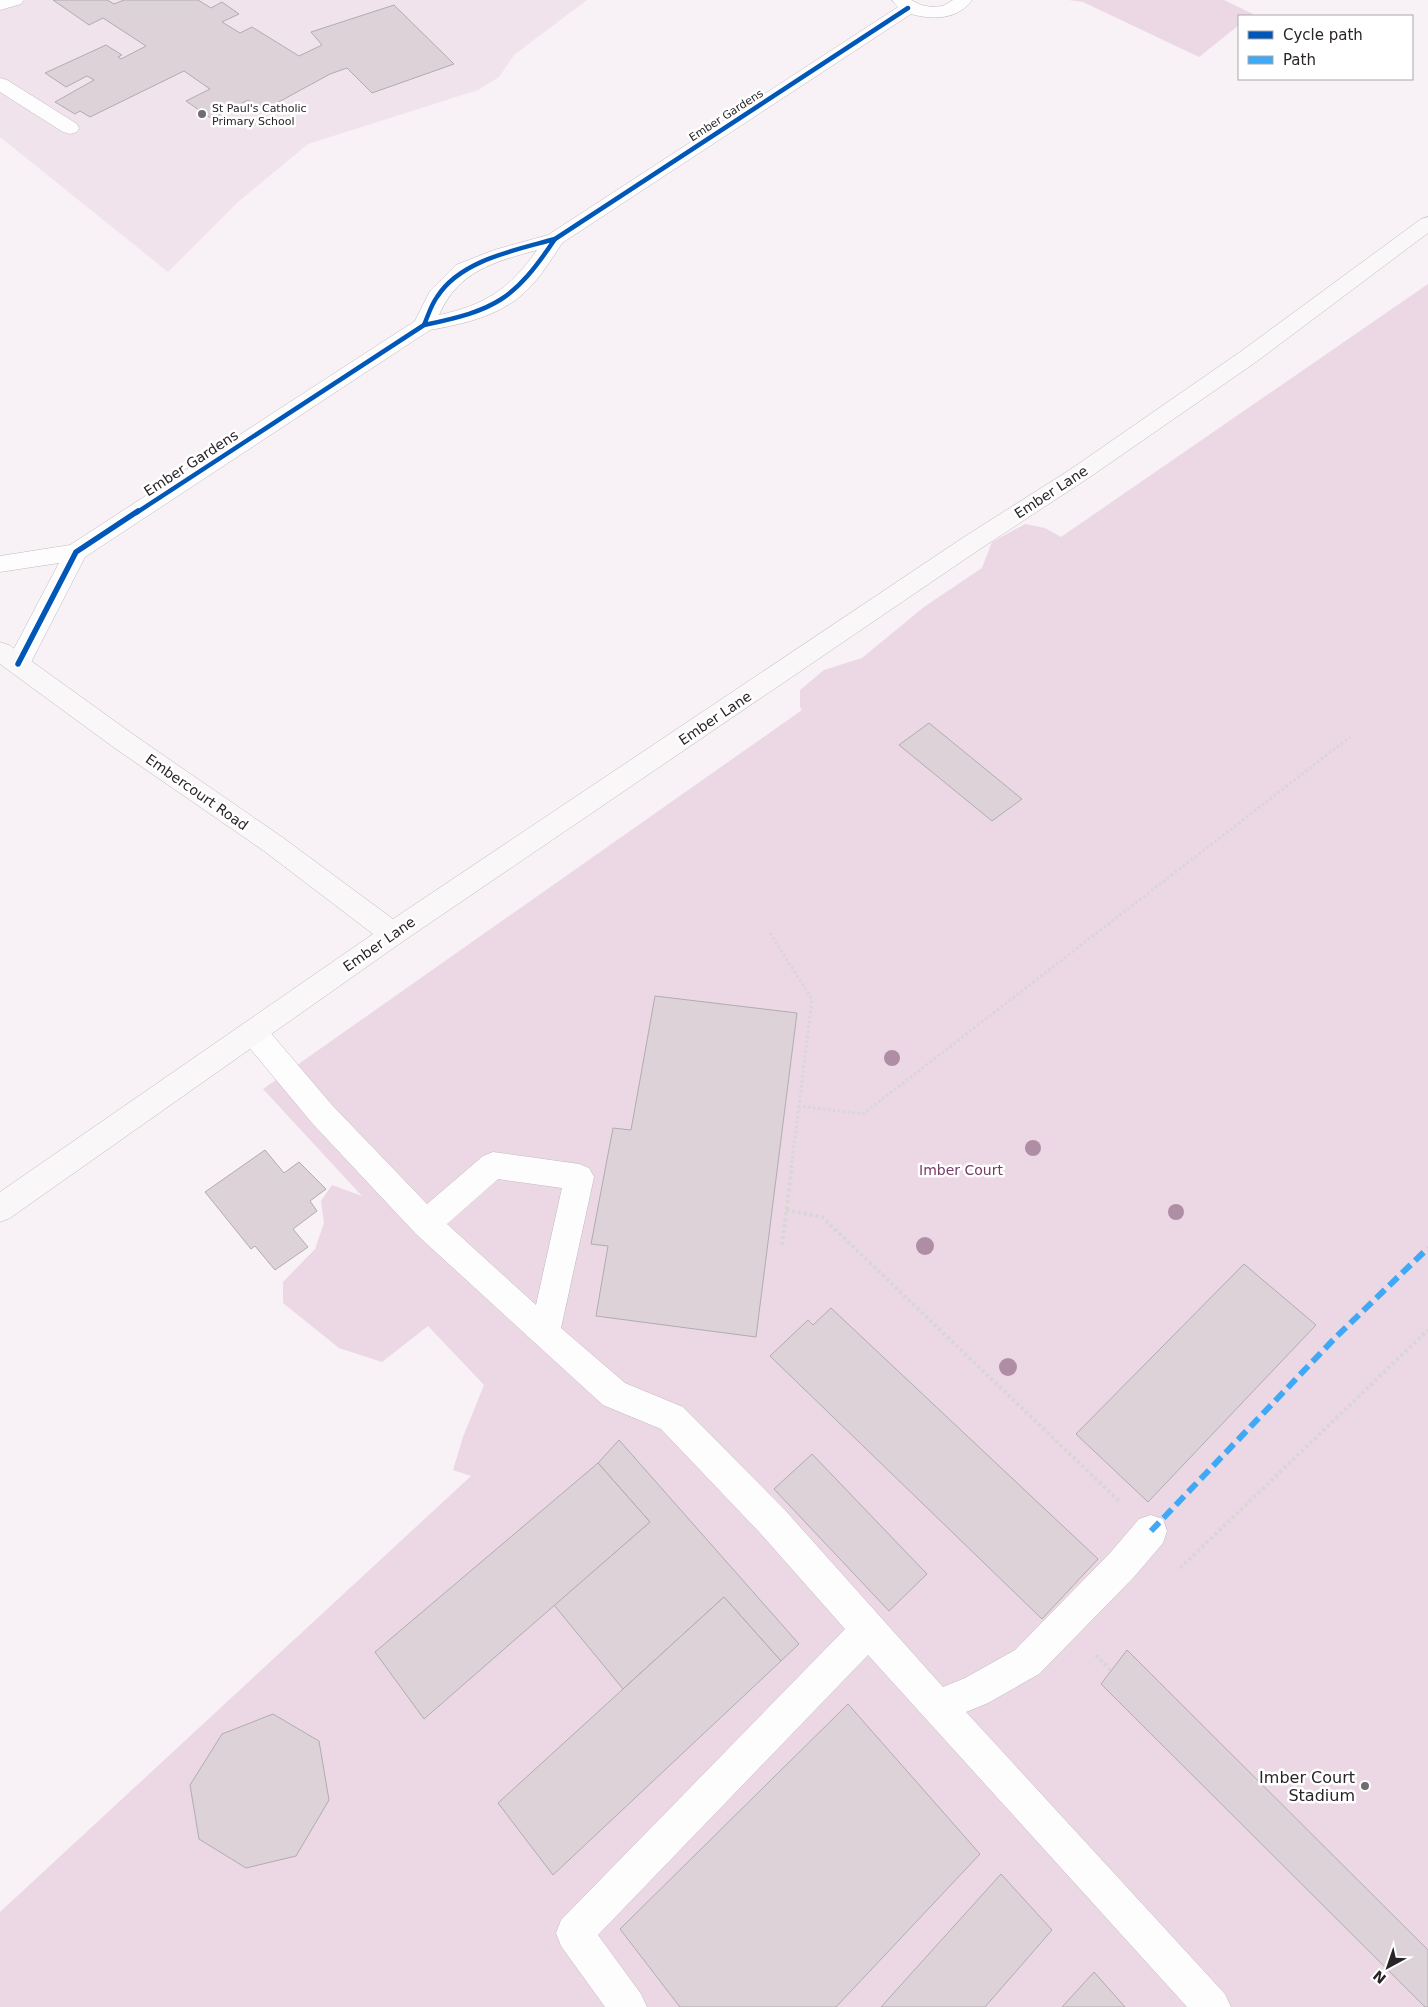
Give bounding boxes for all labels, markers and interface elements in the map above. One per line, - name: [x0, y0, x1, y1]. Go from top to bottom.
- legend: [1238, 15, 1413, 80]
- text: Cycle path: [1283, 26, 1363, 44]
- text: Path: [1283, 51, 1316, 69]
- street label: Ember Gardens: [687, 87, 766, 144]
- place label: St Paul's Catholic Primary School: [212, 102, 307, 128]
- marker: St Paul's Catholic Primary School: [196, 108, 208, 120]
- street label: Ember Gardens: [141, 427, 241, 499]
- street label: Ember Lane: [1011, 462, 1091, 522]
- street label: Ember Lane: [676, 688, 754, 748]
- street label: Embercourt Road: [143, 751, 251, 833]
- street label: Ember Lane: [340, 913, 418, 975]
- park label: Imber Court: [919, 1162, 1003, 1178]
- place label: Imber Court Stadium: [1259, 1768, 1355, 1805]
- marker: Imber Court Stadium: [1359, 1780, 1371, 1792]
- north arrow: [1363, 1942, 1413, 1992]
- text: N: [1370, 1967, 1389, 1987]

